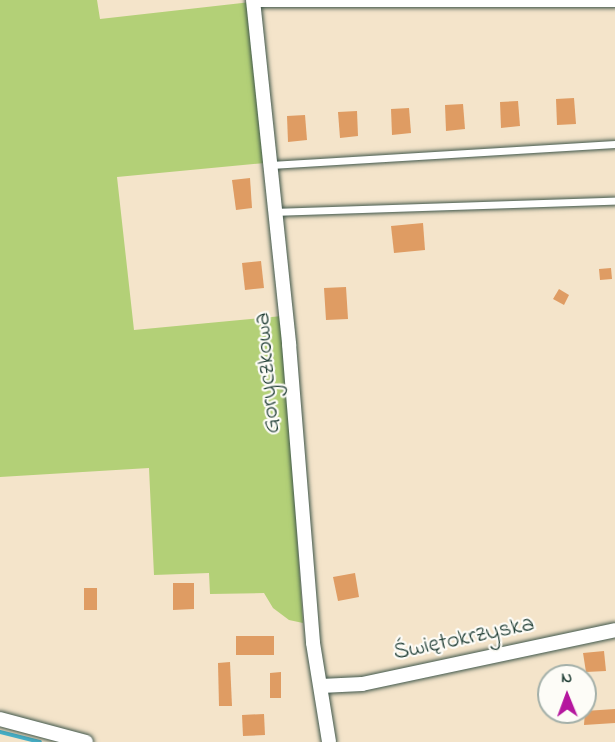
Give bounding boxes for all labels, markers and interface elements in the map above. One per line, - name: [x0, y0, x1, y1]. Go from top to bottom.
- street label: Goryczkowa: [248, 311, 288, 435]
- street label: Świętokrzyska: [391, 610, 537, 668]
- north arrow: [537, 664, 597, 724]
- text: N: [561, 666, 572, 690]

